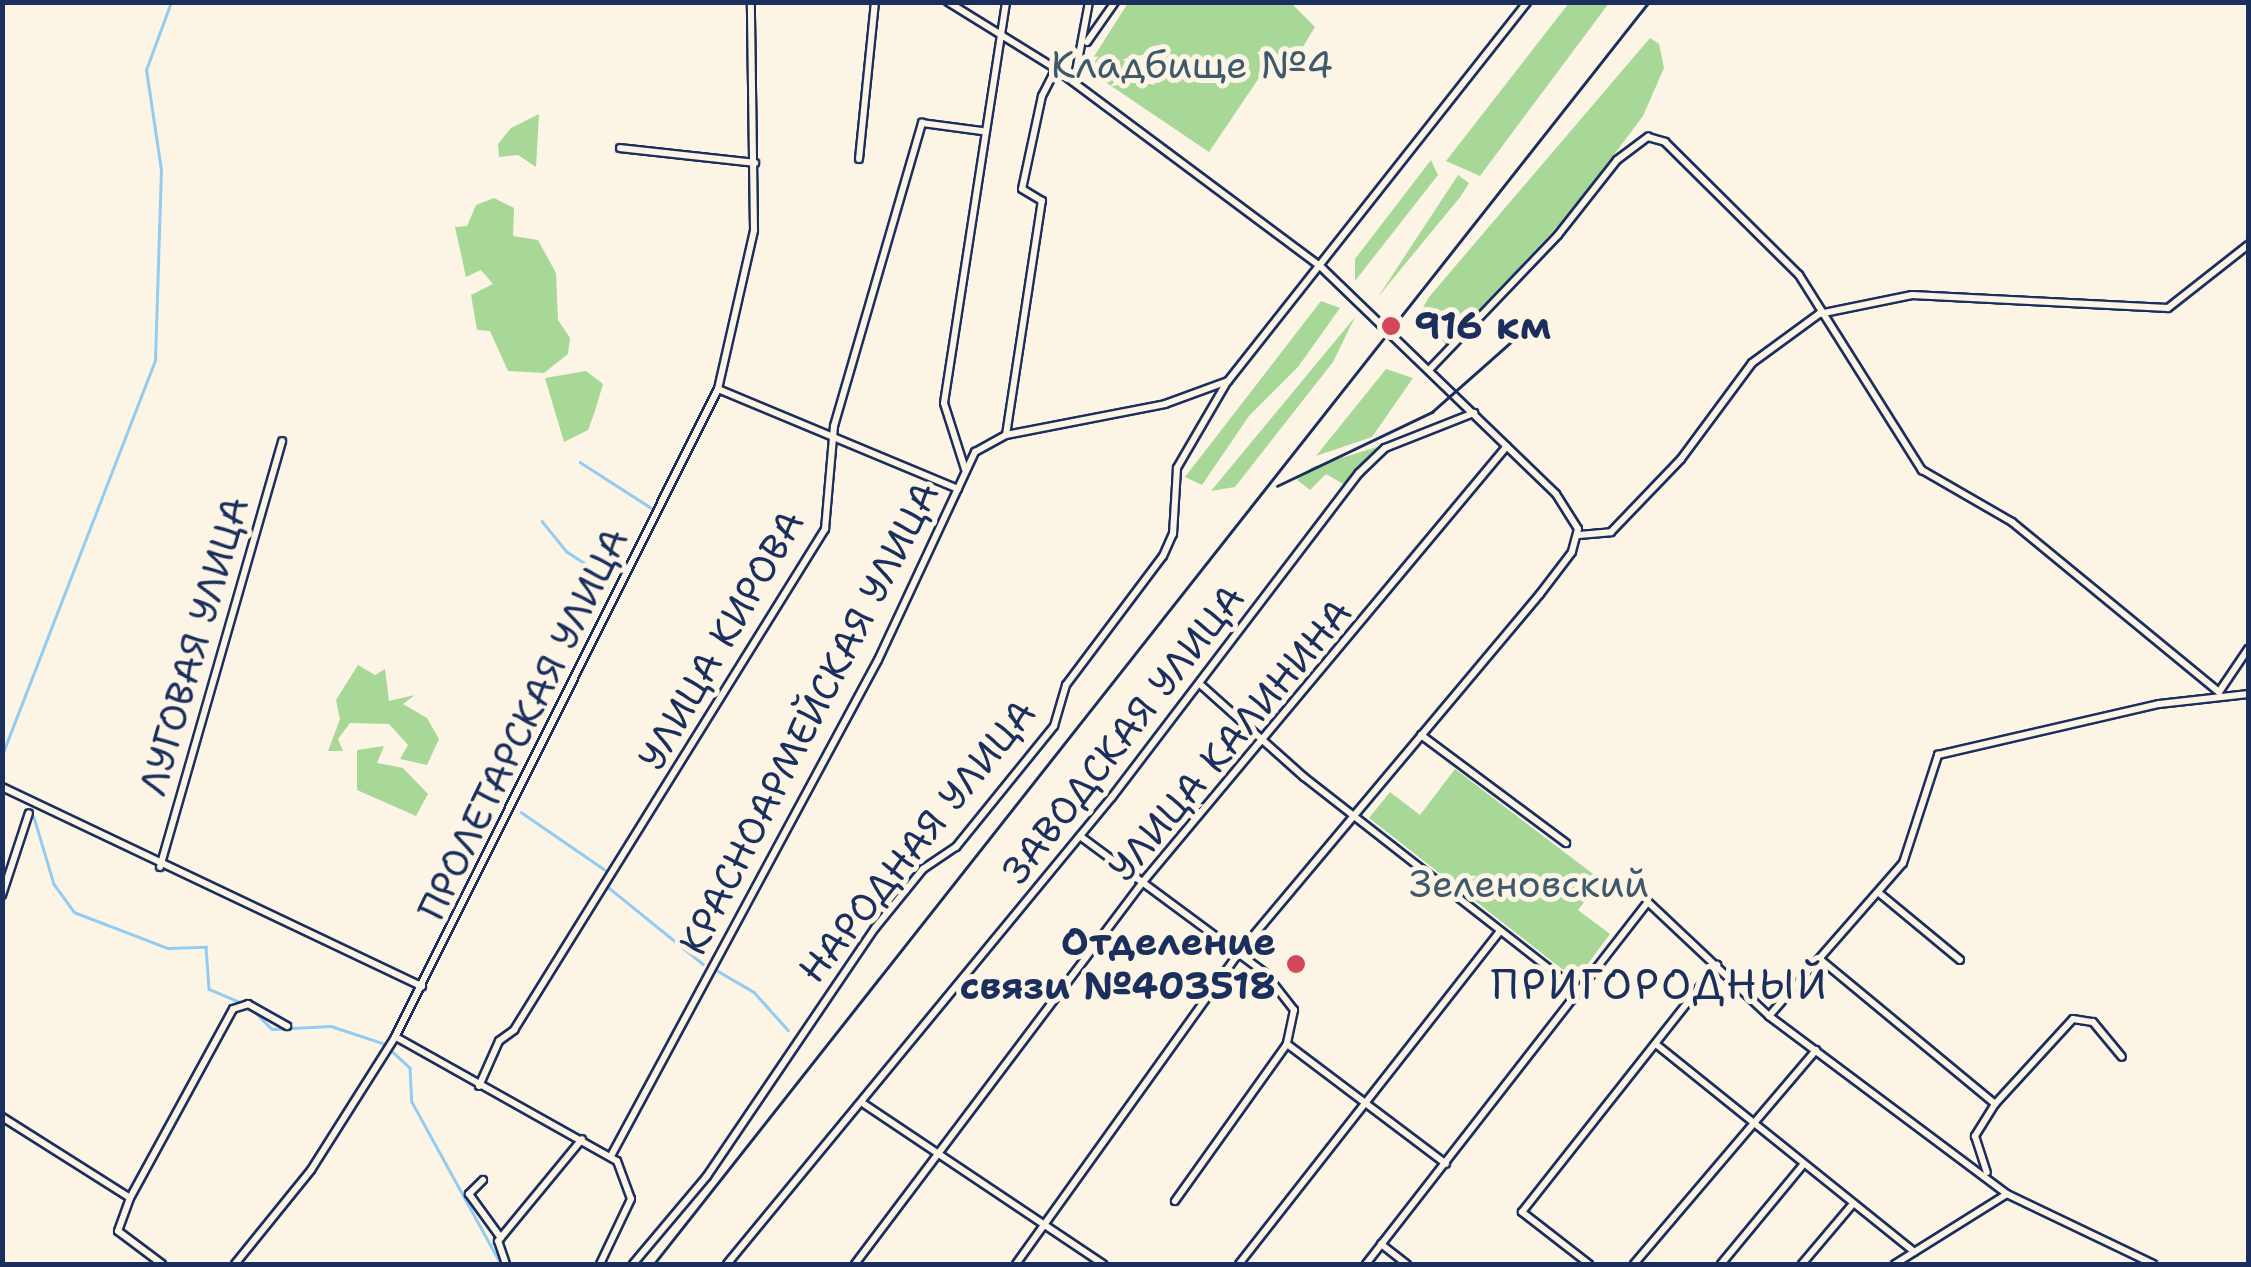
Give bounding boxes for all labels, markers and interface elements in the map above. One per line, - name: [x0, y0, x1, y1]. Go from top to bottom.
- park label: Кладбище №4: [1051, 42, 1333, 88]
- place label: 916 км: [1414, 303, 1551, 349]
- marker: 916 км: [1378, 313, 1404, 339]
- street label: КРАСНОАРМЕЙСКАЯ УЛИЦА: [670, 474, 948, 962]
- street label: ЛУГОВАЯ УЛИЦА: [130, 492, 258, 800]
- street label: УЛИЦА КИРОВА: [628, 502, 814, 778]
- street label: ПРОЛЕТАРСКАЯ УЛИЦА: [408, 520, 638, 928]
- street label: ЗАВОДСКАЯ УЛИЦА: [992, 576, 1254, 892]
- street label: УЛИЦА КАЛИНИНА: [1099, 590, 1361, 890]
- street label: НАРОДНАЯ УЛИЦА: [789, 690, 1045, 992]
- park label: Зеленовский: [1409, 861, 1649, 907]
- place label: Отделение связи №403518: [960, 919, 1276, 1008]
- marker: Отделение связи №403518: [1285, 953, 1307, 975]
- district label: ПРИГОРОДНЫЙ: [1491, 959, 1829, 1009]

